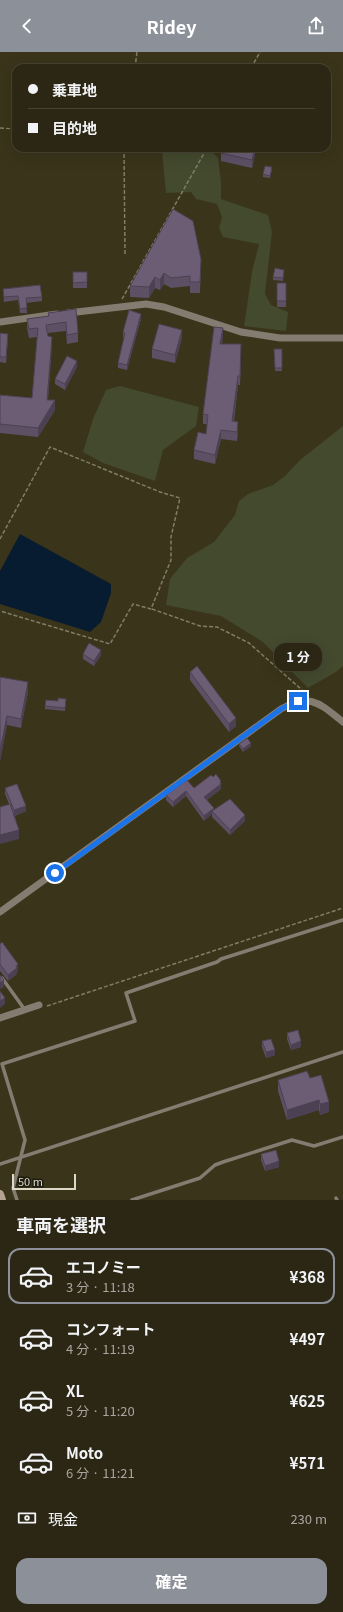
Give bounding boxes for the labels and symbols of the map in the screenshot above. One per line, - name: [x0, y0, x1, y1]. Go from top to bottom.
- callout: 1 分: [274, 643, 322, 671]
- route end: [289, 692, 307, 710]
- route start: [46, 864, 64, 882]
- scale bar: [12, 1172, 76, 1191]

